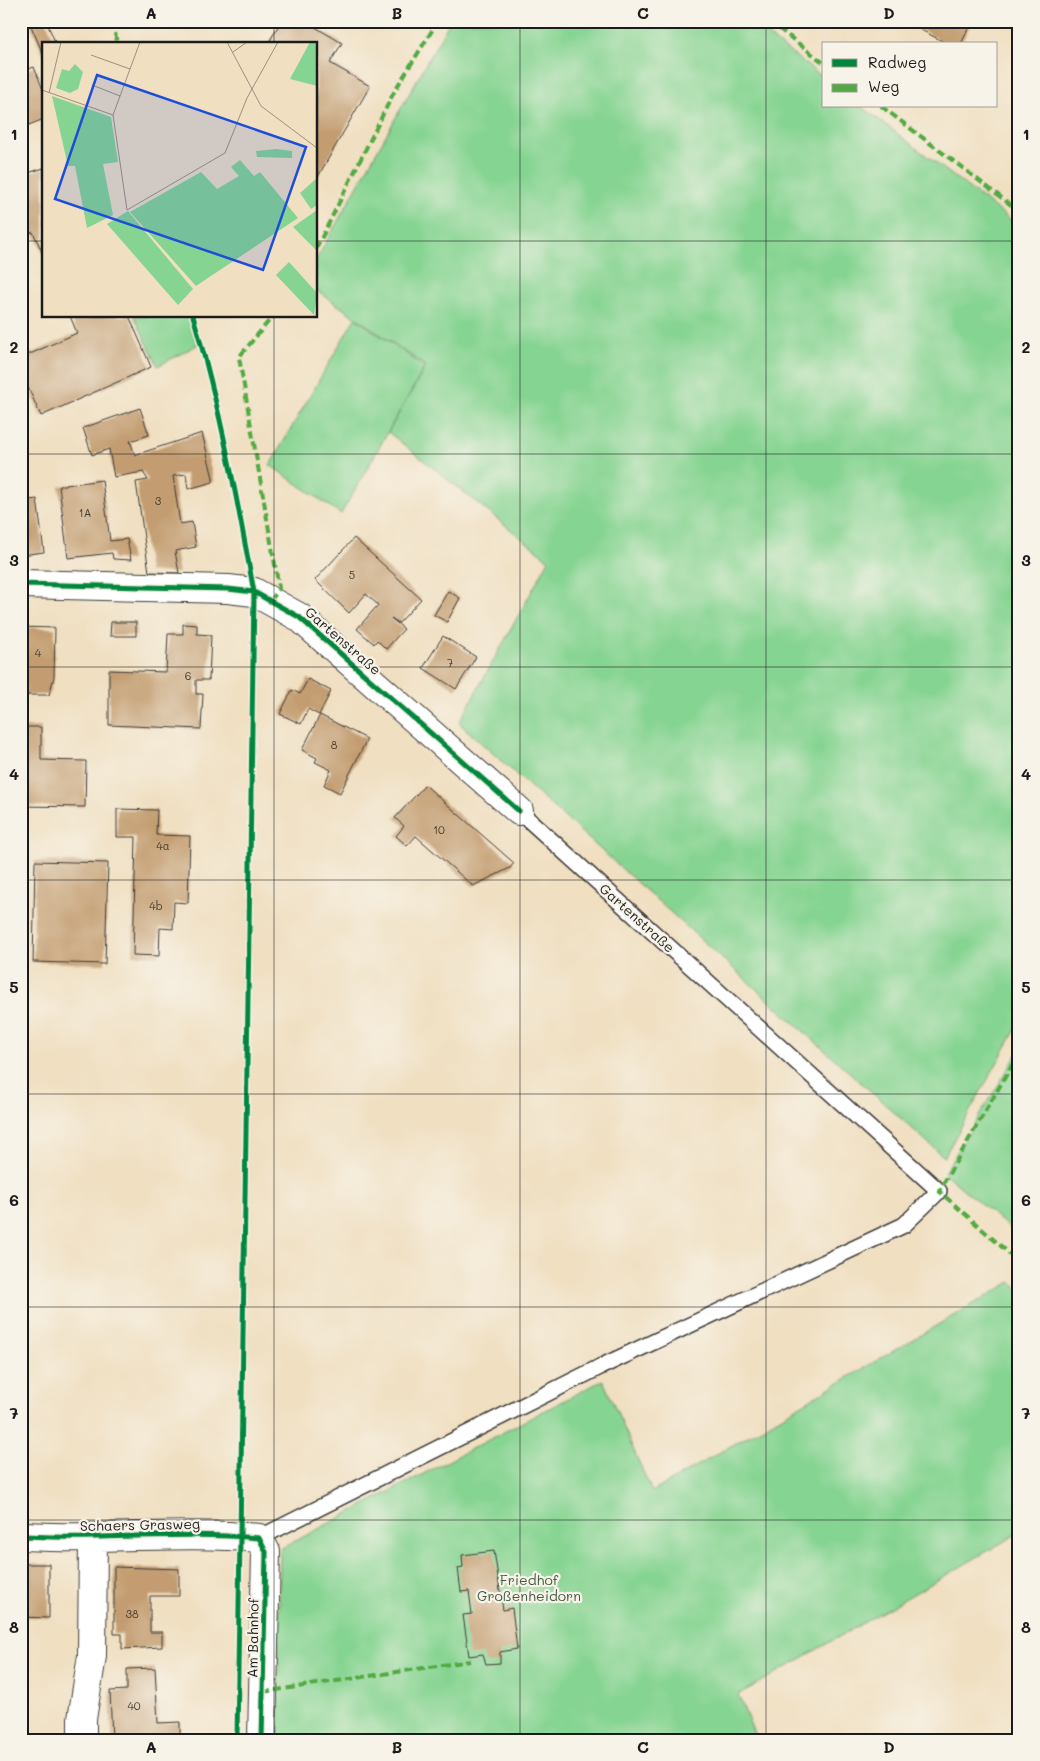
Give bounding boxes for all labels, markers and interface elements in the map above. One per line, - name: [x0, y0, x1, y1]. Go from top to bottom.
- text: A: [145, 2, 157, 23]
- text: B: [392, 2, 402, 23]
- text: C: [637, 2, 649, 23]
- text: D: [883, 2, 895, 23]
- inset map: [42, 42, 318, 318]
- legend: [822, 42, 998, 108]
- text: Radweg: [868, 52, 926, 72]
- text: Weg: [868, 76, 899, 96]
- text: 1: [10, 123, 18, 144]
- text: 1: [1022, 123, 1030, 144]
- text: 2: [10, 336, 19, 357]
- text: 2: [1022, 336, 1031, 357]
- house number: 3: [155, 493, 162, 508]
- house number: 1A: [79, 505, 91, 520]
- text: 3: [9, 549, 19, 570]
- text: 3: [1021, 549, 1031, 570]
- house number: 5: [349, 567, 355, 582]
- street label: Gartenstraße: [301, 602, 385, 679]
- house number: 4: [35, 645, 42, 660]
- house number: 7: [447, 655, 453, 670]
- house number: 6: [185, 668, 191, 683]
- house number: 8: [331, 737, 338, 752]
- text: 4: [9, 763, 19, 784]
- text: 4: [1021, 763, 1031, 784]
- house number: 10: [433, 822, 445, 837]
- house number: 4a: [156, 838, 170, 853]
- street label: Gartenstraße: [596, 879, 679, 956]
- house number: 4b: [149, 898, 163, 913]
- text: 5: [9, 976, 19, 997]
- text: 5: [1021, 976, 1031, 997]
- text: 6: [9, 1189, 19, 1210]
- text: 6: [1021, 1189, 1031, 1210]
- text: 7: [10, 1402, 19, 1423]
- text: 7: [1022, 1402, 1031, 1423]
- street label: Schaers Grasweg: [80, 1514, 200, 1535]
- park label: Friedhof Großenheidorn: [477, 1570, 581, 1605]
- street label: Am Bahnhof: [242, 1597, 263, 1678]
- house number: 38: [125, 1606, 139, 1621]
- text: 8: [9, 1616, 19, 1637]
- text: 8: [1021, 1616, 1031, 1637]
- house number: 40: [127, 1698, 141, 1713]
- text: A: [145, 1736, 157, 1757]
- text: B: [392, 1736, 402, 1757]
- text: C: [637, 1736, 649, 1757]
- text: D: [883, 1736, 895, 1757]

